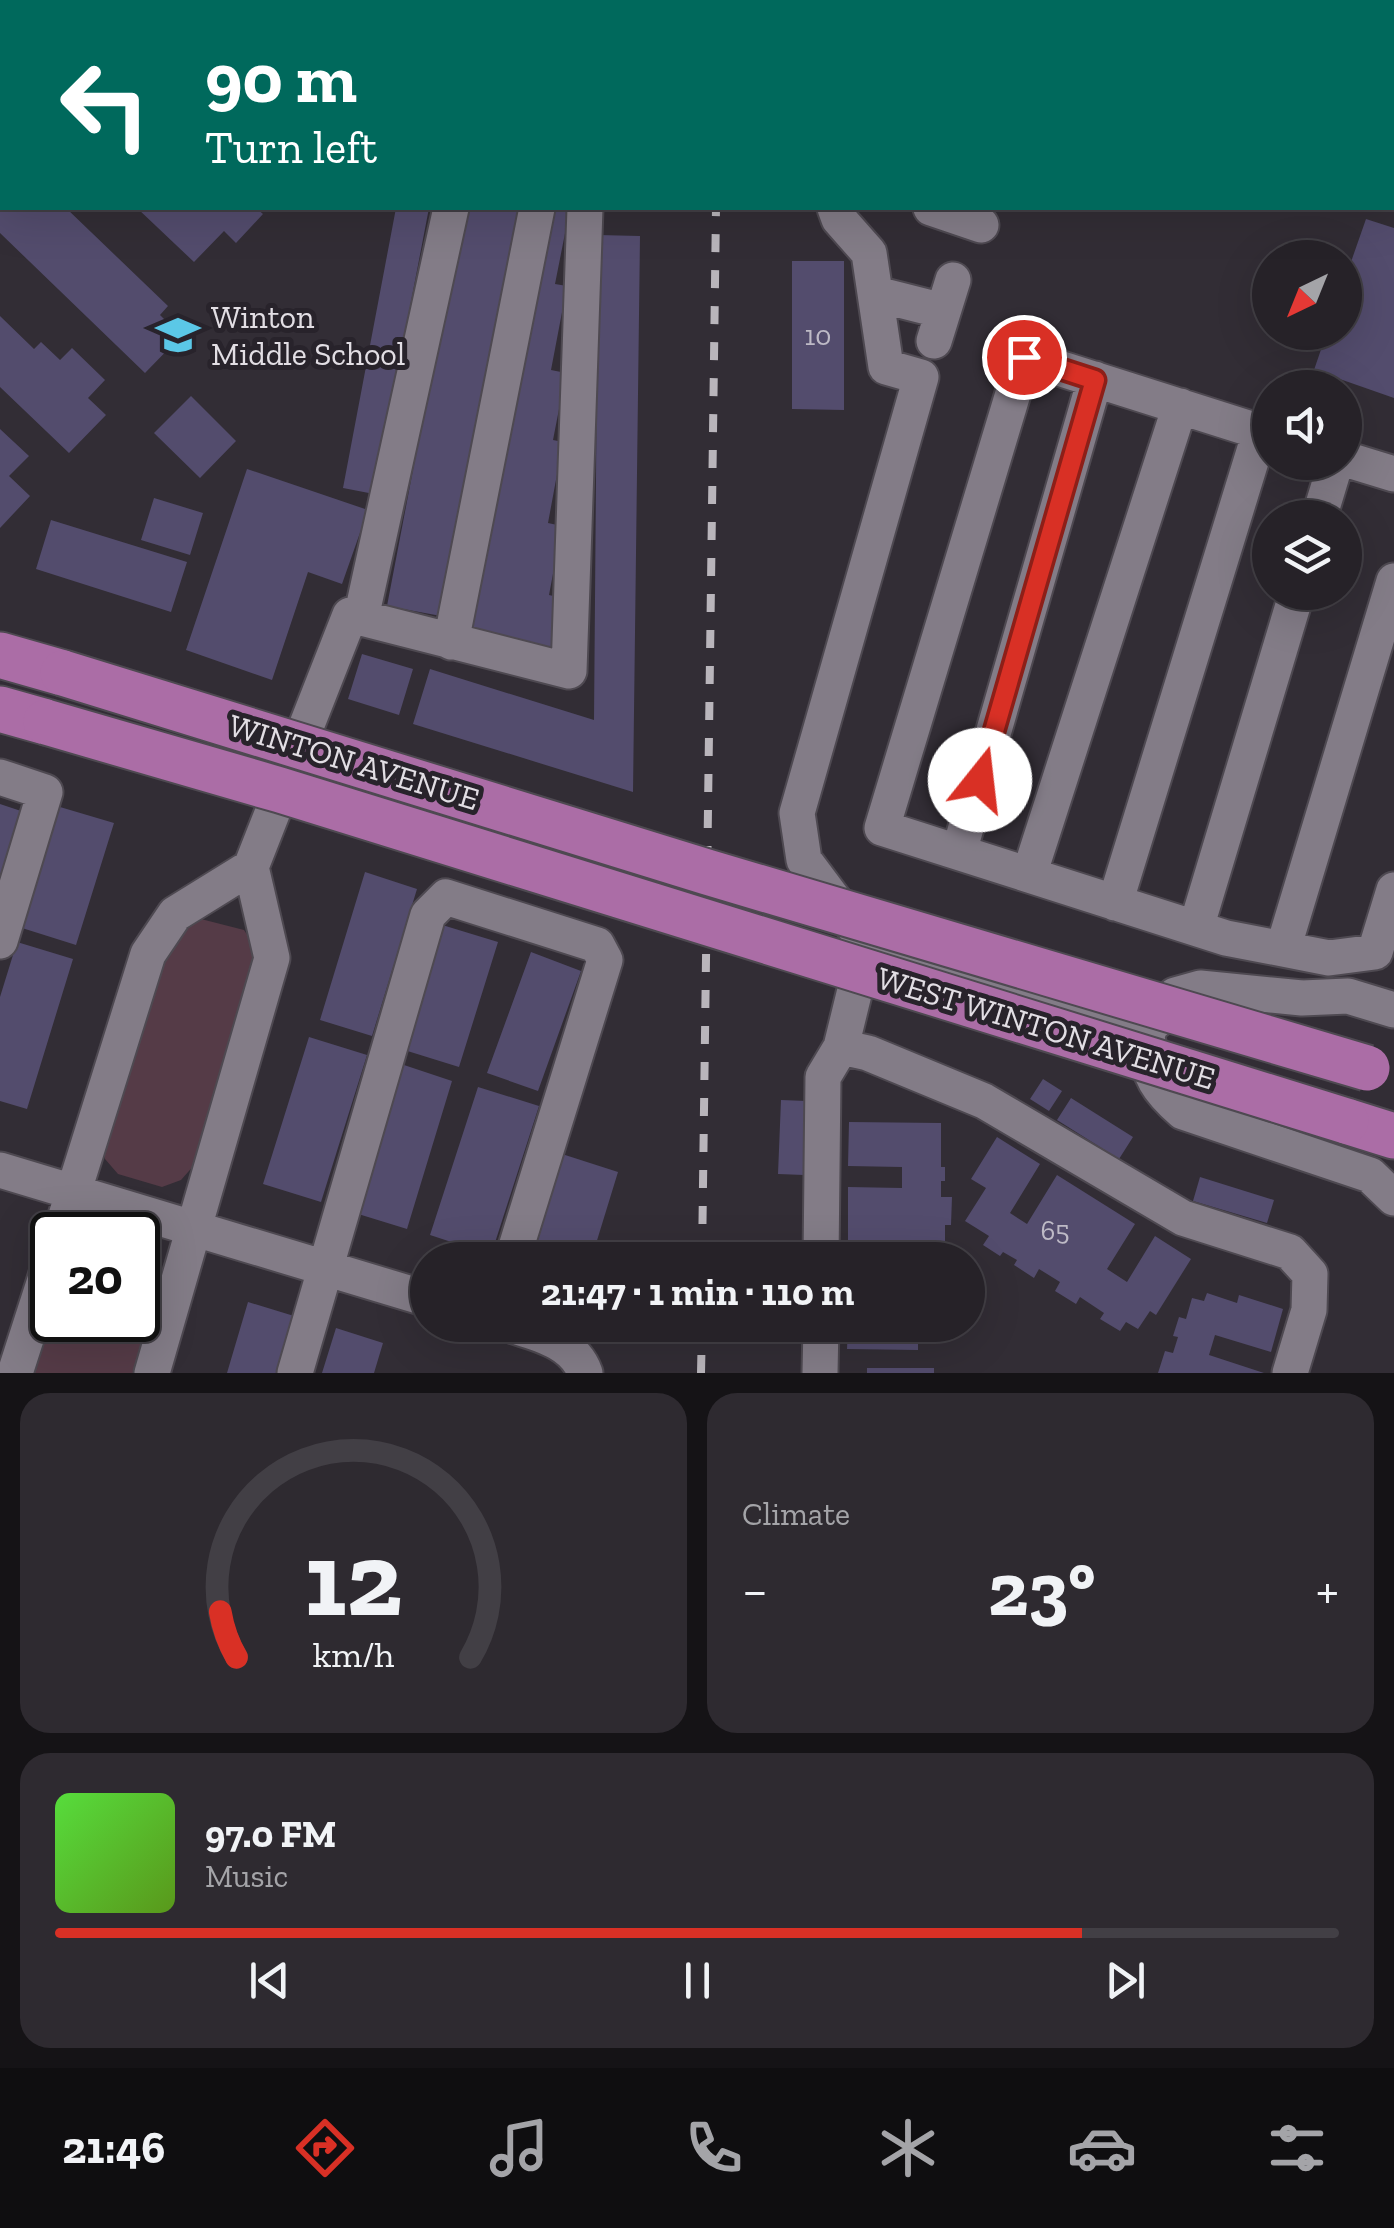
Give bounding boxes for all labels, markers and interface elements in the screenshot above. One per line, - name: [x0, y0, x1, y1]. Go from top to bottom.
- text: 90 m: [205, 36, 357, 120]
- icon: left: [40, 40, 170, 170]
- text: Turn left: [205, 121, 377, 175]
- north arrow: [1252, 240, 1362, 350]
- map controls: [1252, 240, 1362, 610]
- place label: Winton Middle School: [211, 298, 405, 373]
- school or university icon: Winton Middle School: [154, 311, 202, 359]
- pin: [982, 315, 1067, 400]
- house number: 10: [805, 319, 831, 352]
- icon: arrive: [997, 330, 1052, 385]
- button: sound: [1252, 370, 1362, 480]
- button: layers: [1252, 500, 1362, 610]
- street label: WINTON AVENUE: [224, 706, 484, 818]
- position arrow: [928, 728, 1032, 832]
- street label: WEST WINTON AVENUE: [873, 959, 1219, 1097]
- speed limit sign: 20: [30, 1212, 160, 1342]
- house number: 65: [1040, 1214, 1070, 1247]
- text: 21:47 · 1 min · 110 m: [541, 1269, 854, 1315]
- text: Climate: [742, 1495, 850, 1533]
- text: 12: [305, 1517, 402, 1642]
- text: 23°: [988, 1544, 1096, 1634]
- text: −: [742, 1557, 768, 1623]
- text: +: [1316, 1557, 1339, 1623]
- text: km/h: [313, 1633, 394, 1676]
- text: 97.0 FM: [205, 1811, 336, 1857]
- text: Music: [205, 1857, 288, 1895]
- icon: previous: [242, 1953, 297, 2008]
- icon: pause: [670, 1953, 725, 2008]
- icon: next: [1098, 1953, 1153, 2008]
- icon: directions: [290, 2113, 360, 2183]
- icon: music: [484, 2113, 554, 2183]
- icon: phone: [679, 2113, 749, 2183]
- icon: climate: [873, 2113, 943, 2183]
- icon: car: [1067, 2113, 1137, 2183]
- icon: filters: [1262, 2113, 1332, 2183]
- text: 21:46: [62, 2121, 165, 2175]

